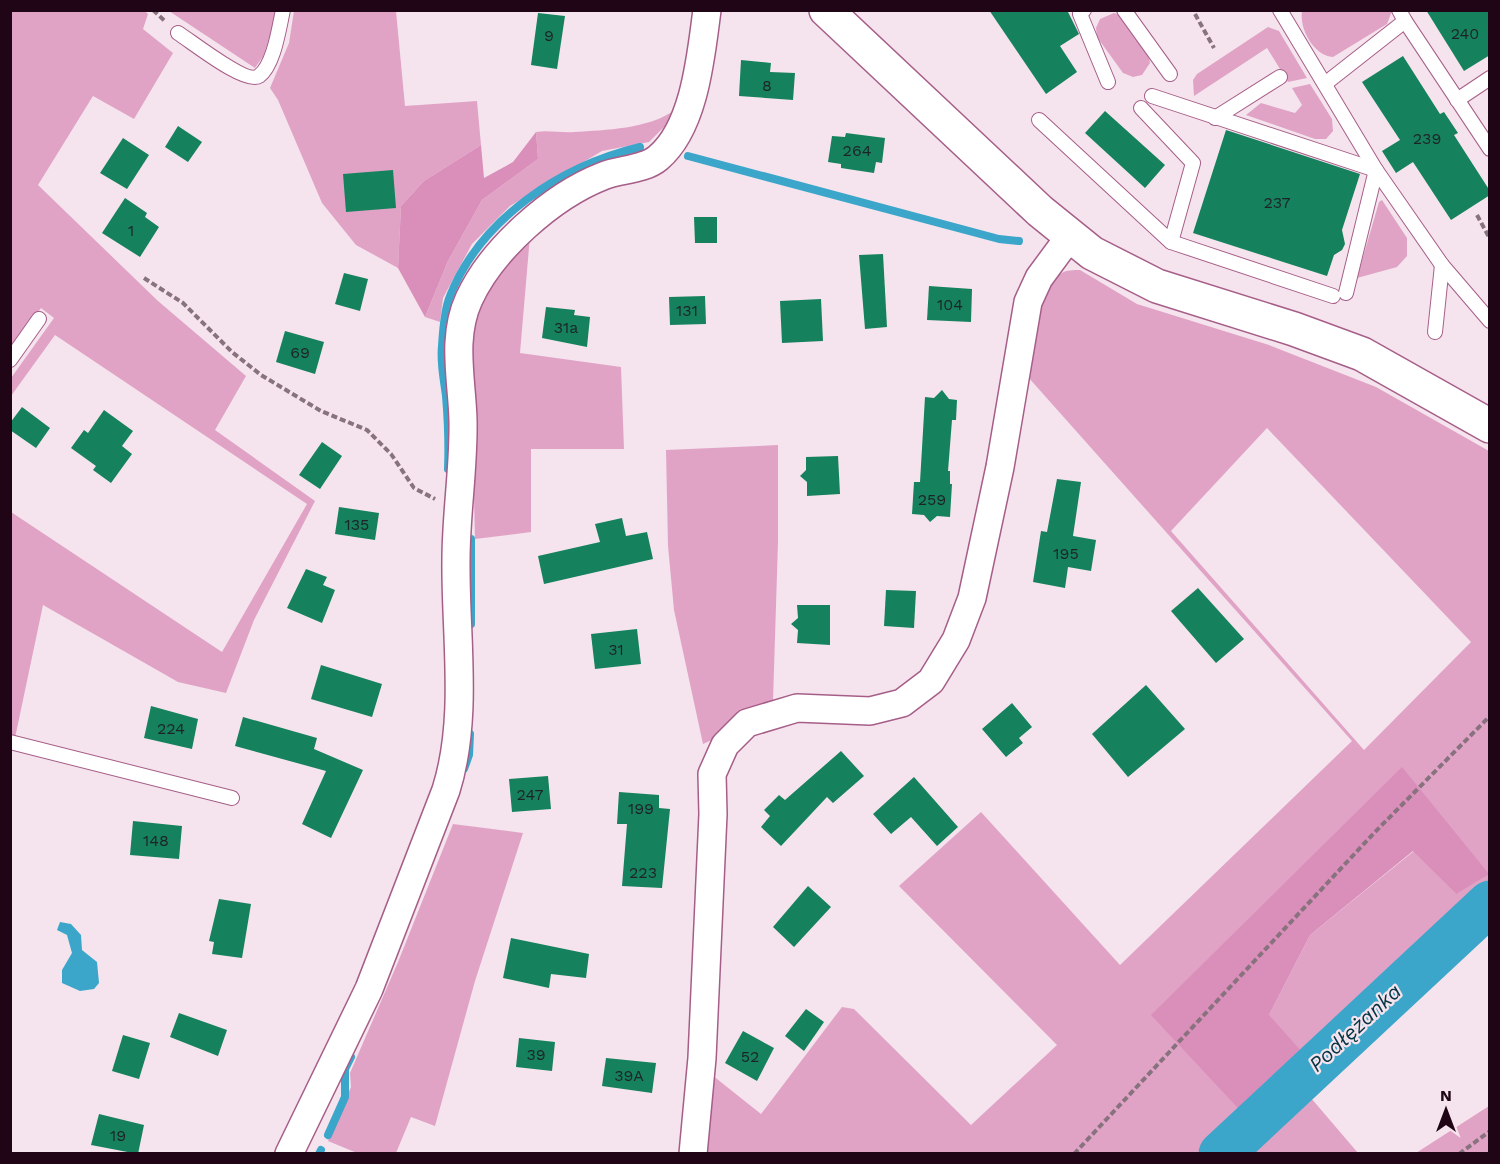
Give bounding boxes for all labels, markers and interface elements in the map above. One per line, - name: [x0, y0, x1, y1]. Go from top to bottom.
- house number: 240: [1451, 24, 1479, 43]
- house number: 9: [544, 26, 554, 45]
- house number: 8: [762, 76, 772, 95]
- house number: 239: [1413, 129, 1441, 148]
- house number: 264: [843, 141, 872, 160]
- house number: 237: [1264, 193, 1291, 212]
- house number: 1: [128, 221, 134, 240]
- house number: 104: [937, 295, 963, 314]
- house number: 131: [676, 301, 698, 320]
- house number: 31a: [554, 318, 578, 337]
- house number: 69: [290, 343, 310, 362]
- house number: 259: [918, 490, 946, 509]
- house number: 135: [345, 515, 369, 534]
- house number: 195: [1053, 544, 1079, 563]
- house number: 31: [608, 640, 624, 659]
- house number: 224: [157, 719, 185, 738]
- house number: 247: [517, 785, 543, 804]
- house number: 199: [628, 799, 654, 818]
- house number: 148: [143, 831, 169, 850]
- house number: 223: [629, 863, 657, 882]
- water label: Podłężanka: [1303, 978, 1406, 1077]
- house number: 39: [526, 1045, 546, 1064]
- house number: 52: [741, 1047, 759, 1066]
- house number: 39A: [614, 1066, 644, 1085]
- north arrow: [1416, 1080, 1476, 1140]
- text: N: [1440, 1086, 1452, 1105]
- house number: 19: [110, 1126, 126, 1145]

